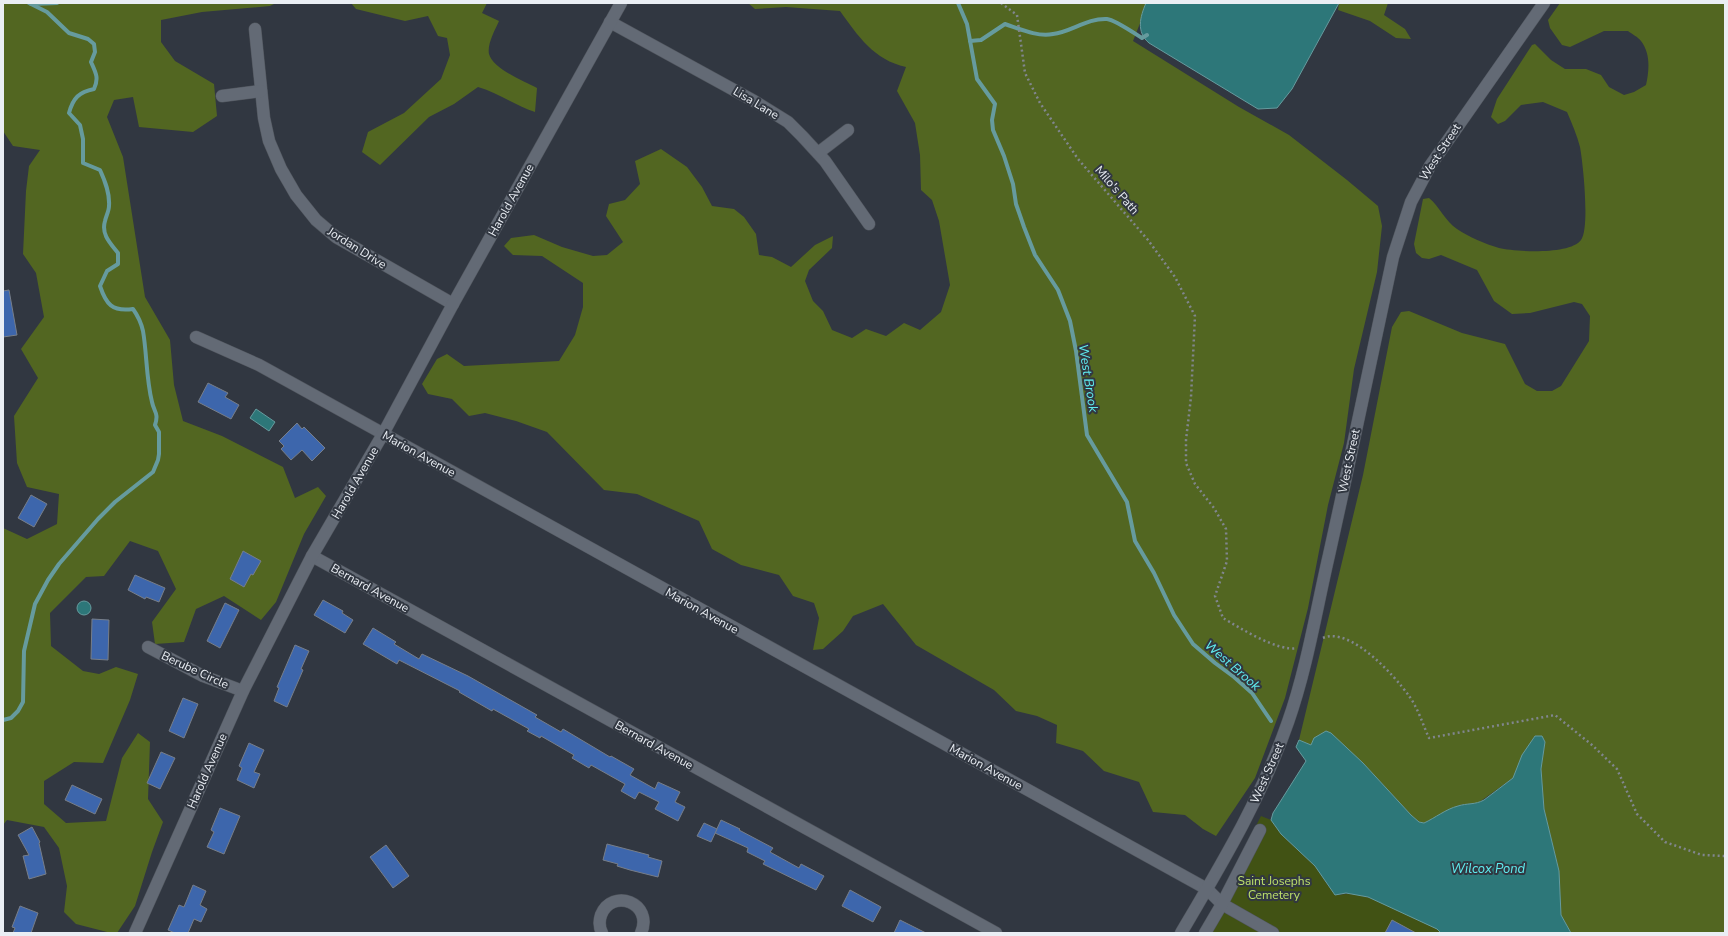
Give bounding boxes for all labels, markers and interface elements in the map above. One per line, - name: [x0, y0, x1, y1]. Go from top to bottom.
- street label: Lisa Lane: [730, 83, 782, 123]
- street label: West Street: [1416, 120, 1465, 183]
- street label: Harold Avenue: [484, 161, 538, 239]
- street label: Milo's Path: [1091, 162, 1143, 218]
- street label: Jordan Drive: [324, 223, 389, 272]
- water label: West Brook: [1074, 343, 1102, 414]
- street label: Marion Avenue: [380, 427, 458, 481]
- street label: West Street: [1334, 427, 1364, 494]
- street label: Harold Avenue: [328, 444, 382, 522]
- street label: Bernard Avenue: [328, 560, 412, 616]
- street label: Marion Avenue: [663, 584, 741, 638]
- water label: West Brook: [1200, 636, 1265, 695]
- street label: Berube Circle: [159, 647, 231, 693]
- street label: Bernard Avenue: [612, 717, 696, 773]
- street label: Harold Avenue: [183, 731, 231, 811]
- street label: Marion Avenue: [947, 740, 1025, 794]
- street label: West Street: [1247, 740, 1288, 806]
- water label: Wilcox Pond: [1451, 860, 1526, 878]
- park label: Saint Josephs Cemetery: [1238, 873, 1311, 903]

